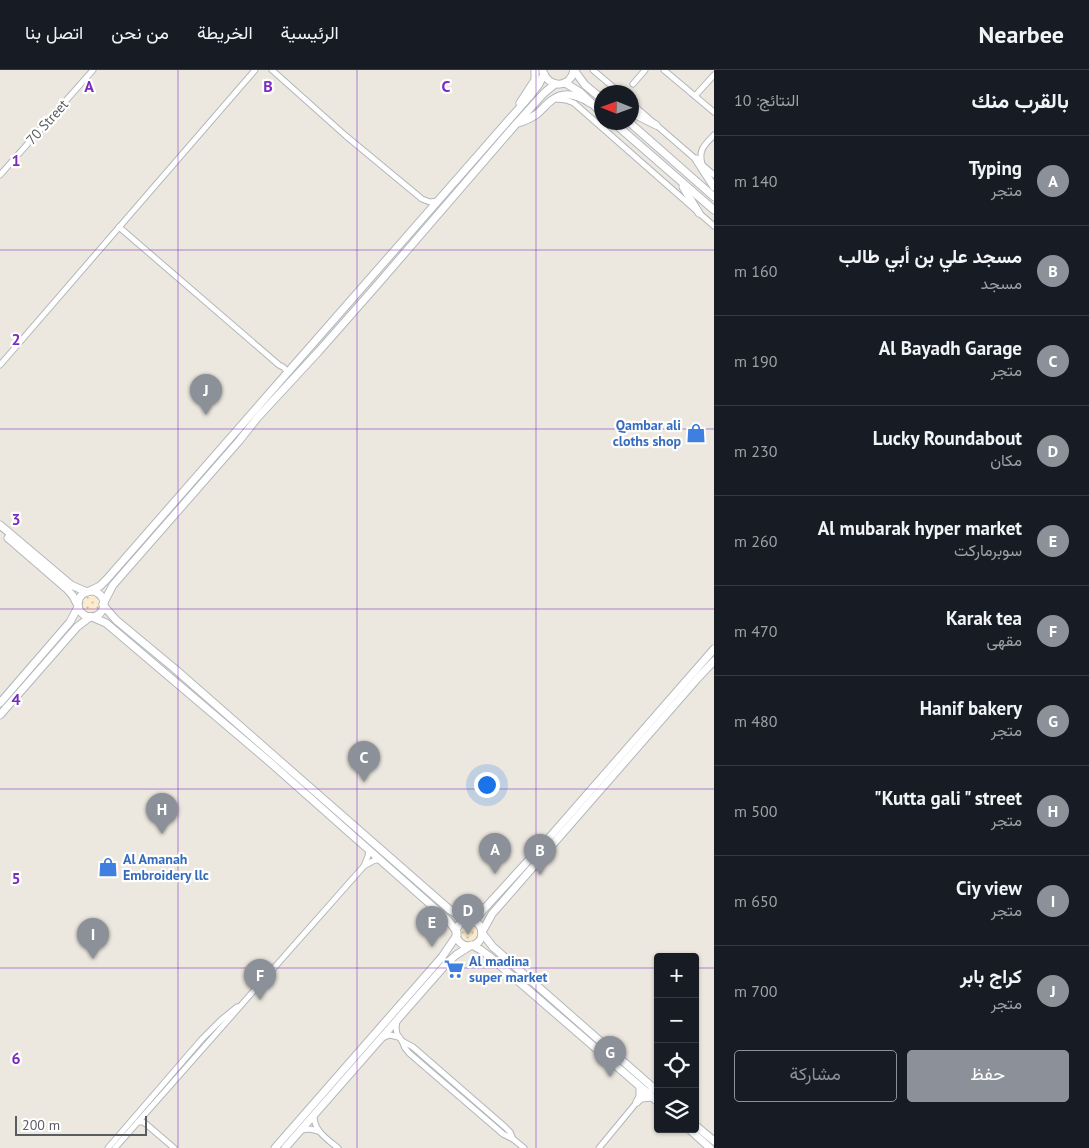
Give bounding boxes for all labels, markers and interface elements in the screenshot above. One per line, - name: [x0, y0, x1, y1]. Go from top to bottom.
- text: Nearbee: [979, 19, 1064, 50]
- text: اتصل بنا: [25, 21, 83, 44]
- text: من نحن: [111, 21, 169, 44]
- text: الخريطة: [197, 21, 253, 44]
- text: الرئيسية: [281, 21, 339, 44]
- text: A: [84, 76, 94, 96]
- text: B: [263, 76, 273, 96]
- text: C: [442, 76, 451, 96]
- north arrow: [594, 85, 639, 130]
- text: بالقرب منك: [971, 87, 1069, 114]
- text: النتائج: 10: [734, 90, 799, 110]
- street label: 70 Street: [22, 95, 72, 148]
- text: 1: [11, 150, 21, 170]
- text: Typing: [969, 156, 1022, 180]
- text: 140 m: [734, 171, 777, 191]
- text: A: [1048, 171, 1058, 191]
- text: متجر: [991, 180, 1022, 200]
- text: مسجد علي بن أبي طالب: [838, 244, 1022, 268]
- text: 160 m: [734, 261, 777, 281]
- text: B: [1048, 261, 1058, 281]
- text: مسجد: [981, 273, 1022, 293]
- text: 2: [11, 329, 21, 349]
- text: Al Bayadh Garage: [879, 336, 1022, 360]
- text: 190 m: [734, 351, 777, 371]
- text: C: [1049, 351, 1057, 371]
- text: متجر: [991, 360, 1022, 380]
- pin: J: [190, 374, 222, 415]
- place label: Qambar ali cloths shop: [613, 416, 681, 450]
- shop icon: Qambar ali cloths shop: [685, 422, 707, 444]
- text: Lucky Roundabout: [873, 426, 1022, 450]
- text: 230 m: [734, 441, 777, 461]
- text: D: [1048, 441, 1058, 461]
- text: مكان: [990, 450, 1022, 470]
- text: 3: [11, 509, 21, 529]
- text: Al mubarak hyper market: [818, 516, 1022, 540]
- text: 260 m: [734, 531, 777, 551]
- text: E: [1049, 531, 1057, 551]
- text: سوبرماركت: [954, 540, 1022, 560]
- text: Karak tea: [946, 606, 1022, 630]
- text: 470 m: [734, 621, 777, 641]
- text: F: [1049, 621, 1057, 641]
- text: مقهى: [987, 630, 1022, 650]
- text: 4: [11, 689, 21, 709]
- text: Hanif bakery: [920, 696, 1022, 720]
- text: 480 m: [734, 711, 777, 731]
- text: G: [1048, 711, 1058, 731]
- text: متجر: [991, 720, 1022, 740]
- pin: C: [348, 741, 380, 782]
- your location: [474, 772, 500, 798]
- text: Kutta gali " street": [874, 786, 1022, 810]
- pin: H: [146, 793, 178, 834]
- text: 500 m: [734, 801, 777, 821]
- text: H: [1048, 801, 1058, 821]
- text: متجر: [991, 810, 1022, 830]
- pin: A: [479, 833, 511, 874]
- pin: B: [524, 834, 556, 875]
- place label: Al Amanah Embroidery llc: [123, 850, 209, 884]
- shop icon: Al Amanah Embroidery llc: [97, 856, 119, 878]
- text: 5: [11, 868, 21, 888]
- text: Ciy view: [956, 876, 1022, 900]
- text: 650 m: [734, 891, 777, 911]
- text: I: [1051, 891, 1055, 911]
- pin: D: [452, 894, 484, 935]
- text: متجر: [991, 900, 1022, 920]
- pin: E: [416, 906, 448, 947]
- pin: I: [77, 918, 109, 959]
- place label: Al madina super market: [469, 952, 548, 986]
- map controls: [654, 953, 699, 1133]
- button: +: [654, 953, 699, 998]
- supermarket icon: Al madina super market: [443, 958, 465, 980]
- pin: F: [244, 959, 276, 1000]
- text: كراج بابر: [960, 964, 1022, 988]
- text: 700 m: [734, 981, 777, 1001]
- text: J: [1050, 981, 1056, 1001]
- text: متجر: [991, 993, 1022, 1013]
- button: −: [654, 998, 699, 1043]
- pin: G: [594, 1036, 626, 1077]
- button: locate: [654, 1043, 699, 1088]
- text: 6: [11, 1048, 21, 1068]
- button: مشاركة: [734, 1050, 897, 1102]
- button: حفظ: [907, 1050, 1069, 1102]
- button: layers: [654, 1088, 699, 1133]
- scale bar: [15, 1113, 148, 1136]
- text: 200 m: [22, 1116, 60, 1134]

